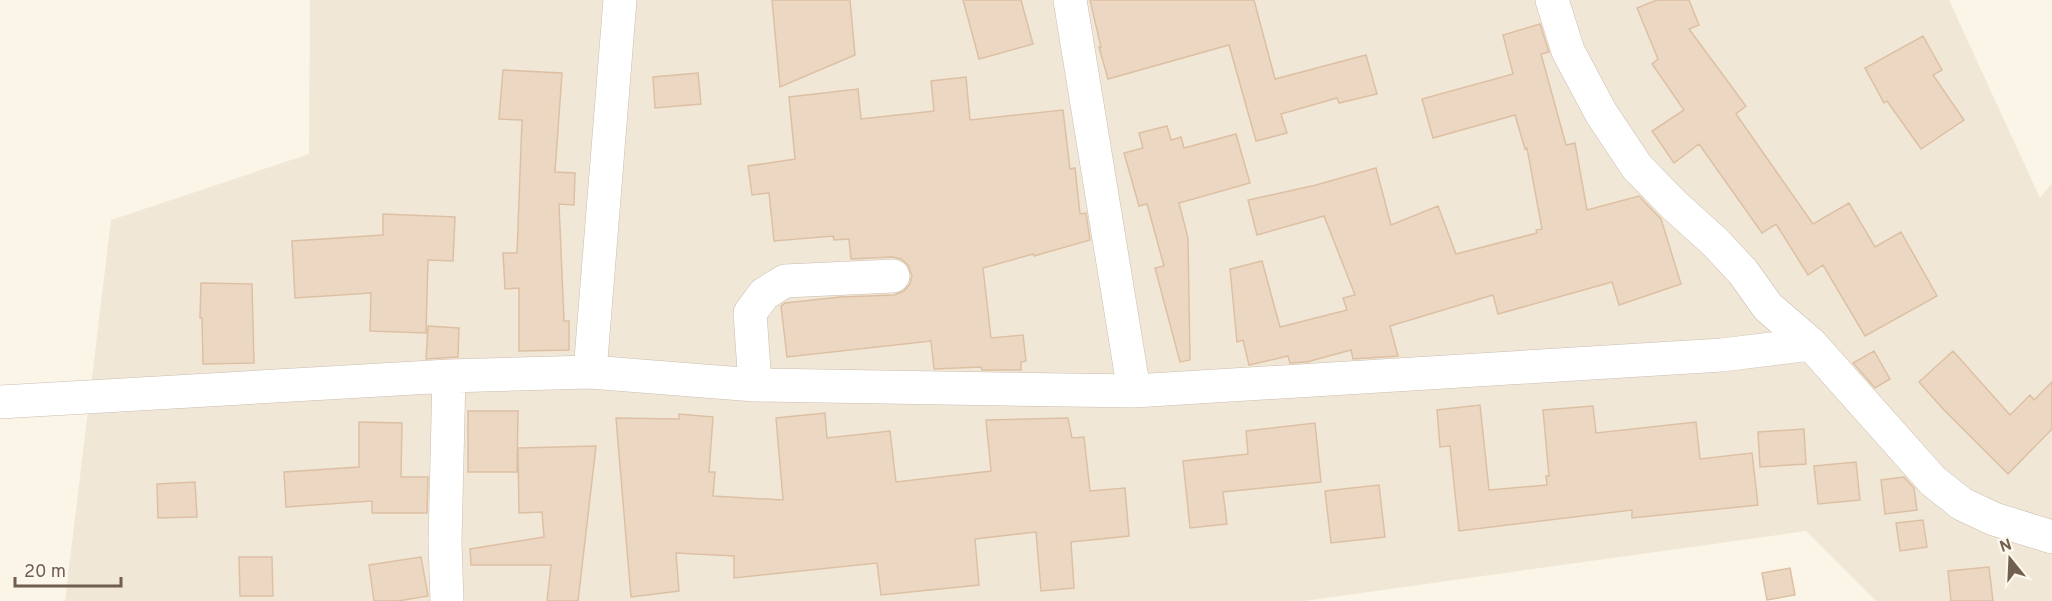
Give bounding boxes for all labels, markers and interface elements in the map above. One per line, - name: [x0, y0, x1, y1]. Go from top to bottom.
- north arrow: [1980, 529, 2040, 589]
- text: N: [1997, 535, 2015, 558]
- scale bar: [15, 550, 122, 588]
- text: 20 m: [24, 561, 66, 584]

